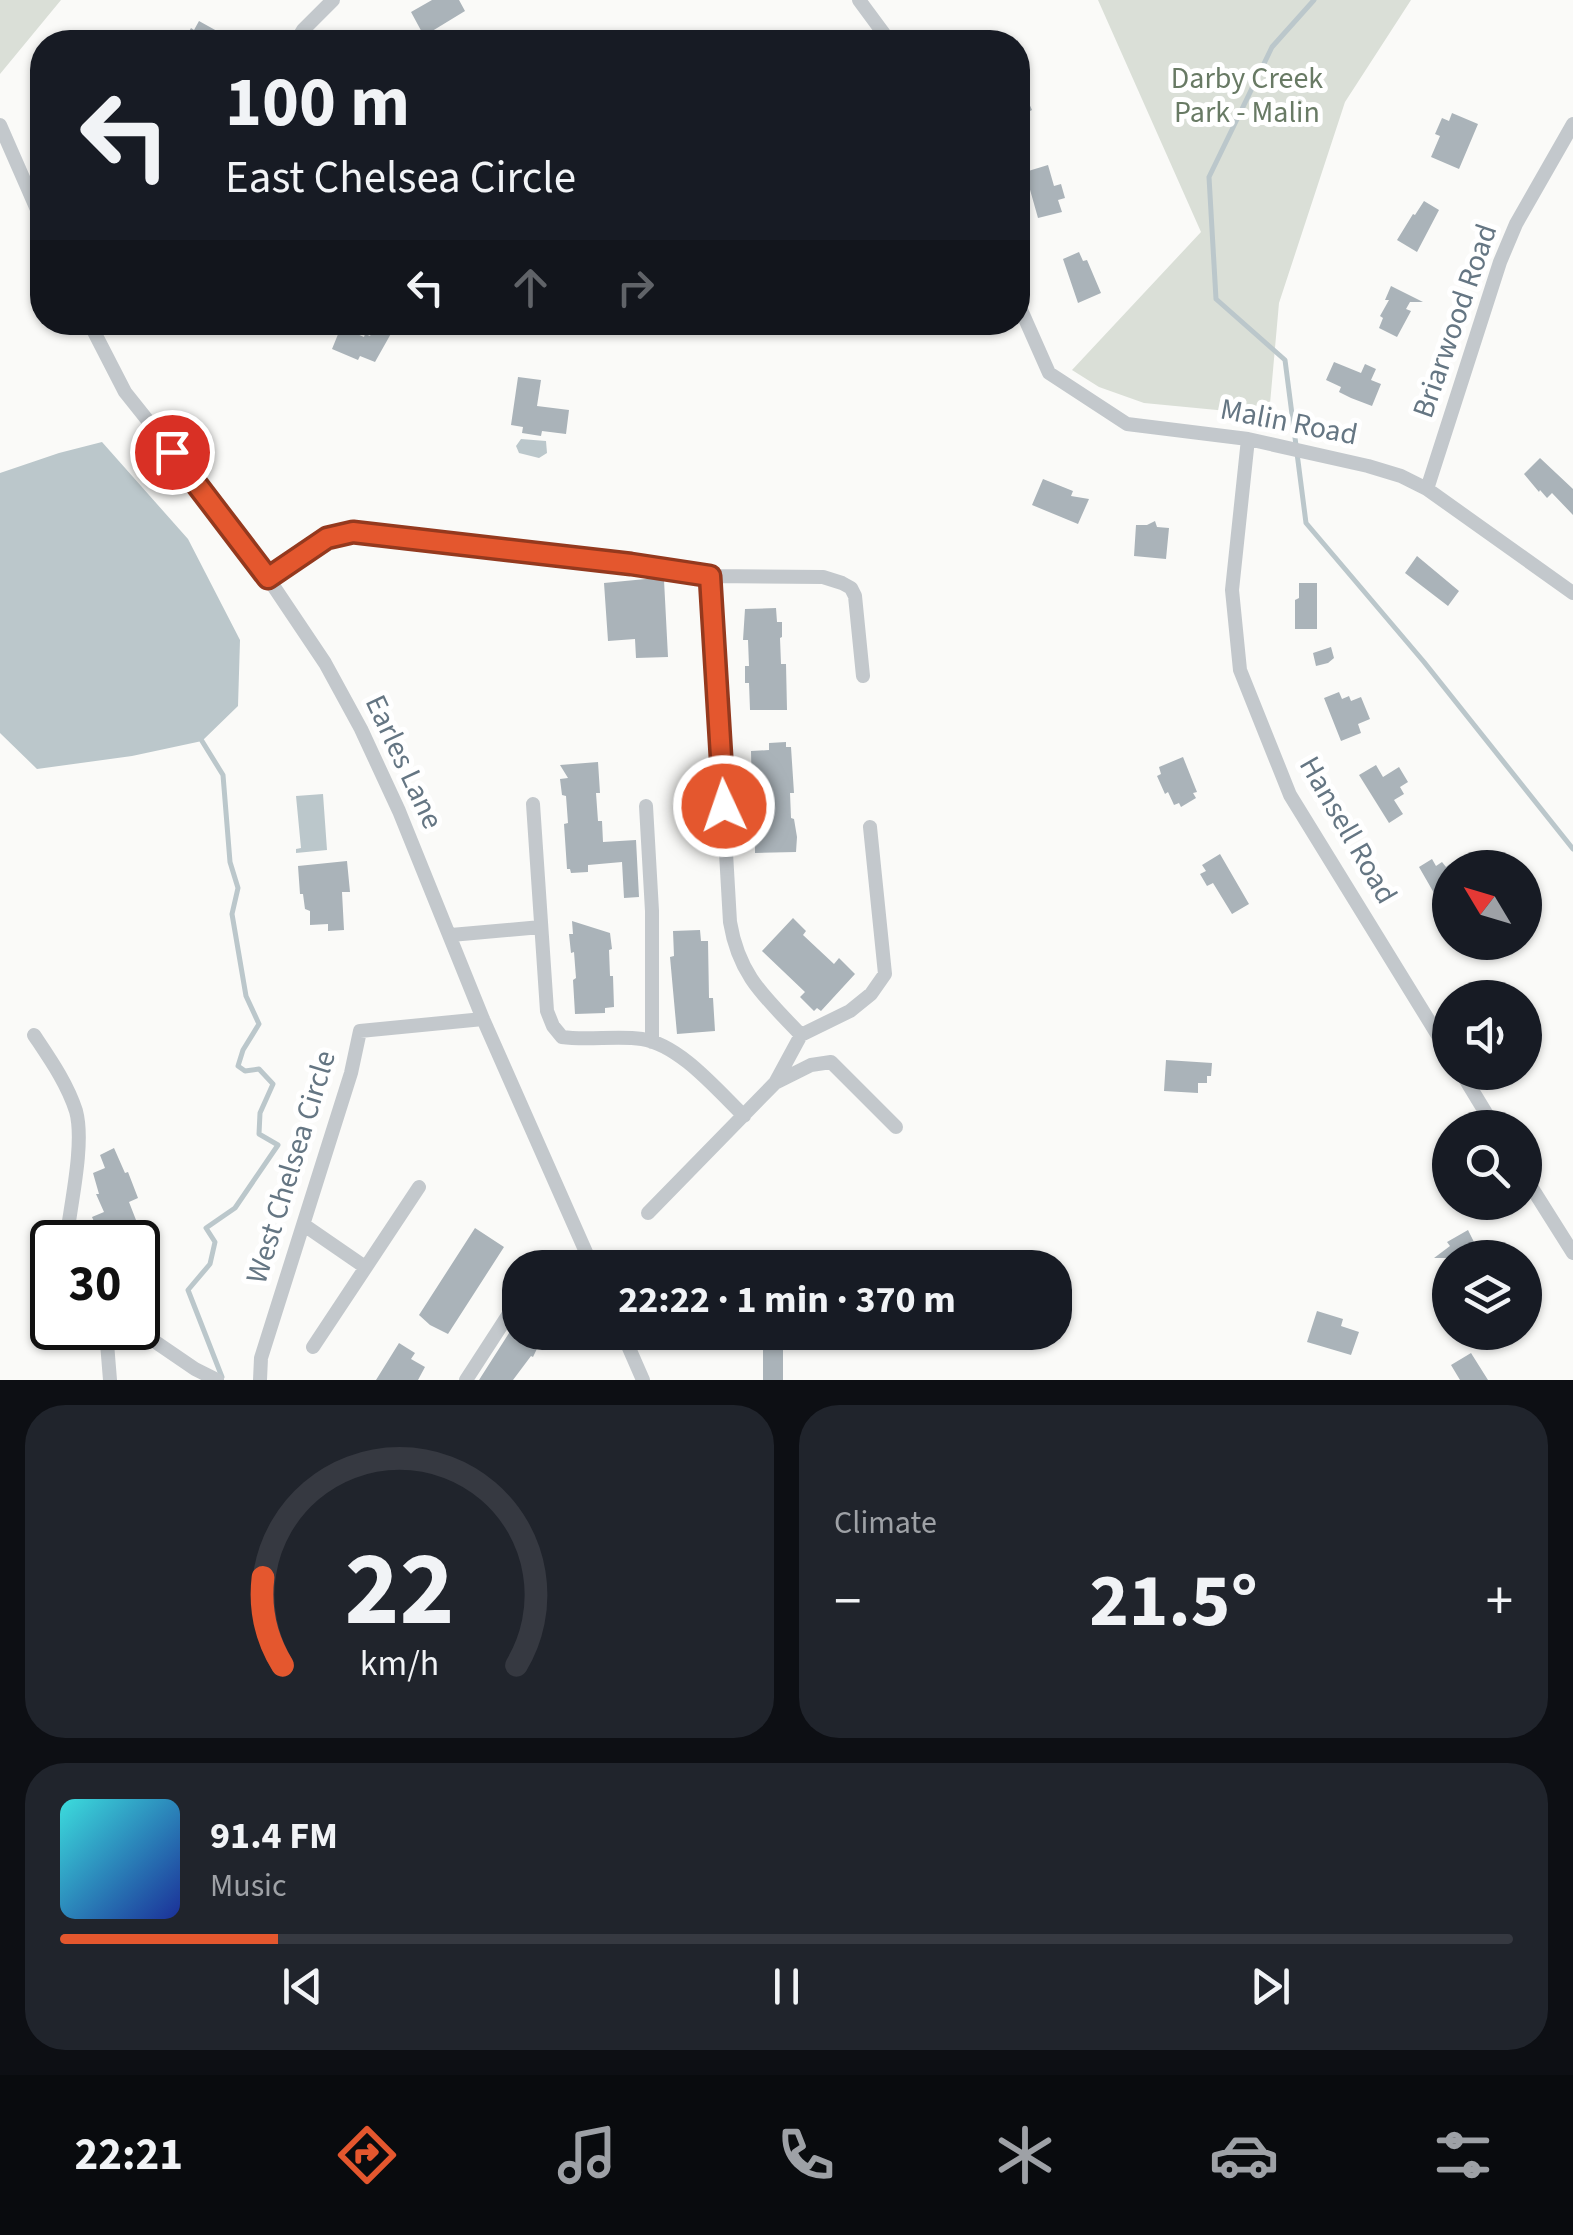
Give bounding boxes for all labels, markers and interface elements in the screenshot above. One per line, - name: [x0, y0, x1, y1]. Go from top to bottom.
- text: 100 m: [225, 53, 410, 153]
- park label: Darby Creek Park - Malin: [1171, 57, 1323, 134]
- icon: left: [60, 70, 190, 200]
- text: East Chelsea Circle: [225, 146, 576, 210]
- street label: Briarwood Road: [1402, 218, 1508, 424]
- icon: left: [398, 260, 453, 315]
- icon: ahead: [503, 260, 558, 315]
- icon: right: [608, 260, 663, 315]
- street label: Malin Road: [1217, 388, 1361, 456]
- pin: [130, 410, 215, 495]
- icon: arrive: [145, 425, 200, 480]
- street label: Earles Lane: [354, 688, 454, 836]
- street label: Hansell Road: [1288, 748, 1408, 912]
- position arrow: [672, 754, 776, 858]
- north arrow: [1432, 850, 1542, 960]
- map controls: [1432, 850, 1542, 1350]
- button: sound: [1432, 980, 1542, 1090]
- street label: West Chelsea Circle: [235, 1045, 347, 1289]
- button: search: [1432, 1110, 1542, 1220]
- speed limit sign: 30: [30, 1220, 160, 1350]
- button: layers: [1432, 1240, 1542, 1350]
- text: 22:22 · 1 min · 370 m: [618, 1273, 956, 1327]
- text: Climate: [834, 1500, 937, 1546]
- text: 22: [345, 1517, 454, 1665]
- text: 21.5°: [1089, 1548, 1258, 1655]
- text: −: [834, 1563, 861, 1641]
- text: +: [1486, 1563, 1513, 1641]
- text: km/h: [360, 1638, 439, 1689]
- text: 91.4 FM: [210, 1809, 338, 1863]
- text: Music: [210, 1863, 287, 1909]
- icon: previous: [275, 1959, 330, 2014]
- icon: pause: [759, 1959, 814, 2014]
- icon: next: [1243, 1959, 1298, 2014]
- icon: directions: [332, 2120, 402, 2190]
- icon: music: [552, 2120, 622, 2190]
- icon: phone: [771, 2120, 841, 2190]
- icon: climate: [990, 2120, 1060, 2190]
- icon: car: [1209, 2120, 1279, 2190]
- icon: filters: [1428, 2120, 1498, 2190]
- text: 22:21: [75, 2123, 183, 2187]

